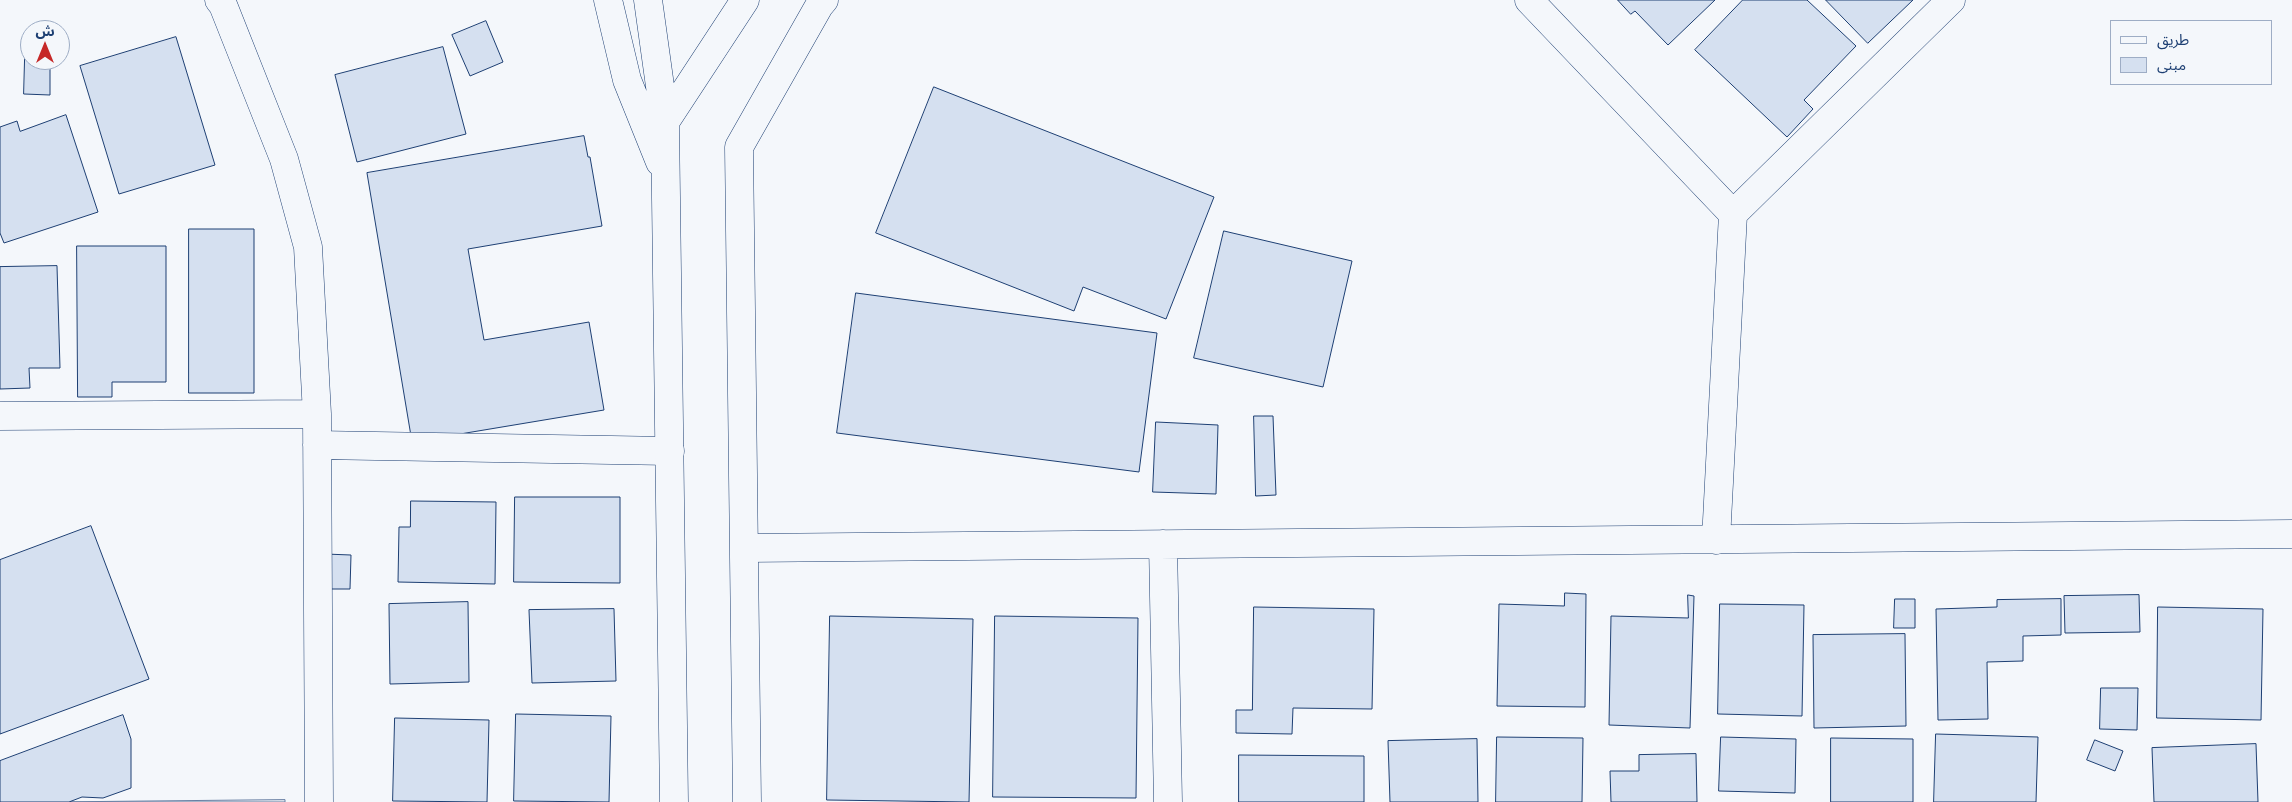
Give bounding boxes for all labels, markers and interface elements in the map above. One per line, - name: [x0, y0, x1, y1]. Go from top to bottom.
- north arrow: [20, 20, 70, 70]
- legend: [2110, 20, 2272, 85]
- text: ش: [35, 23, 55, 39]
- text: طريق: [2157, 31, 2189, 49]
- text: مبنى: [2157, 56, 2186, 74]

